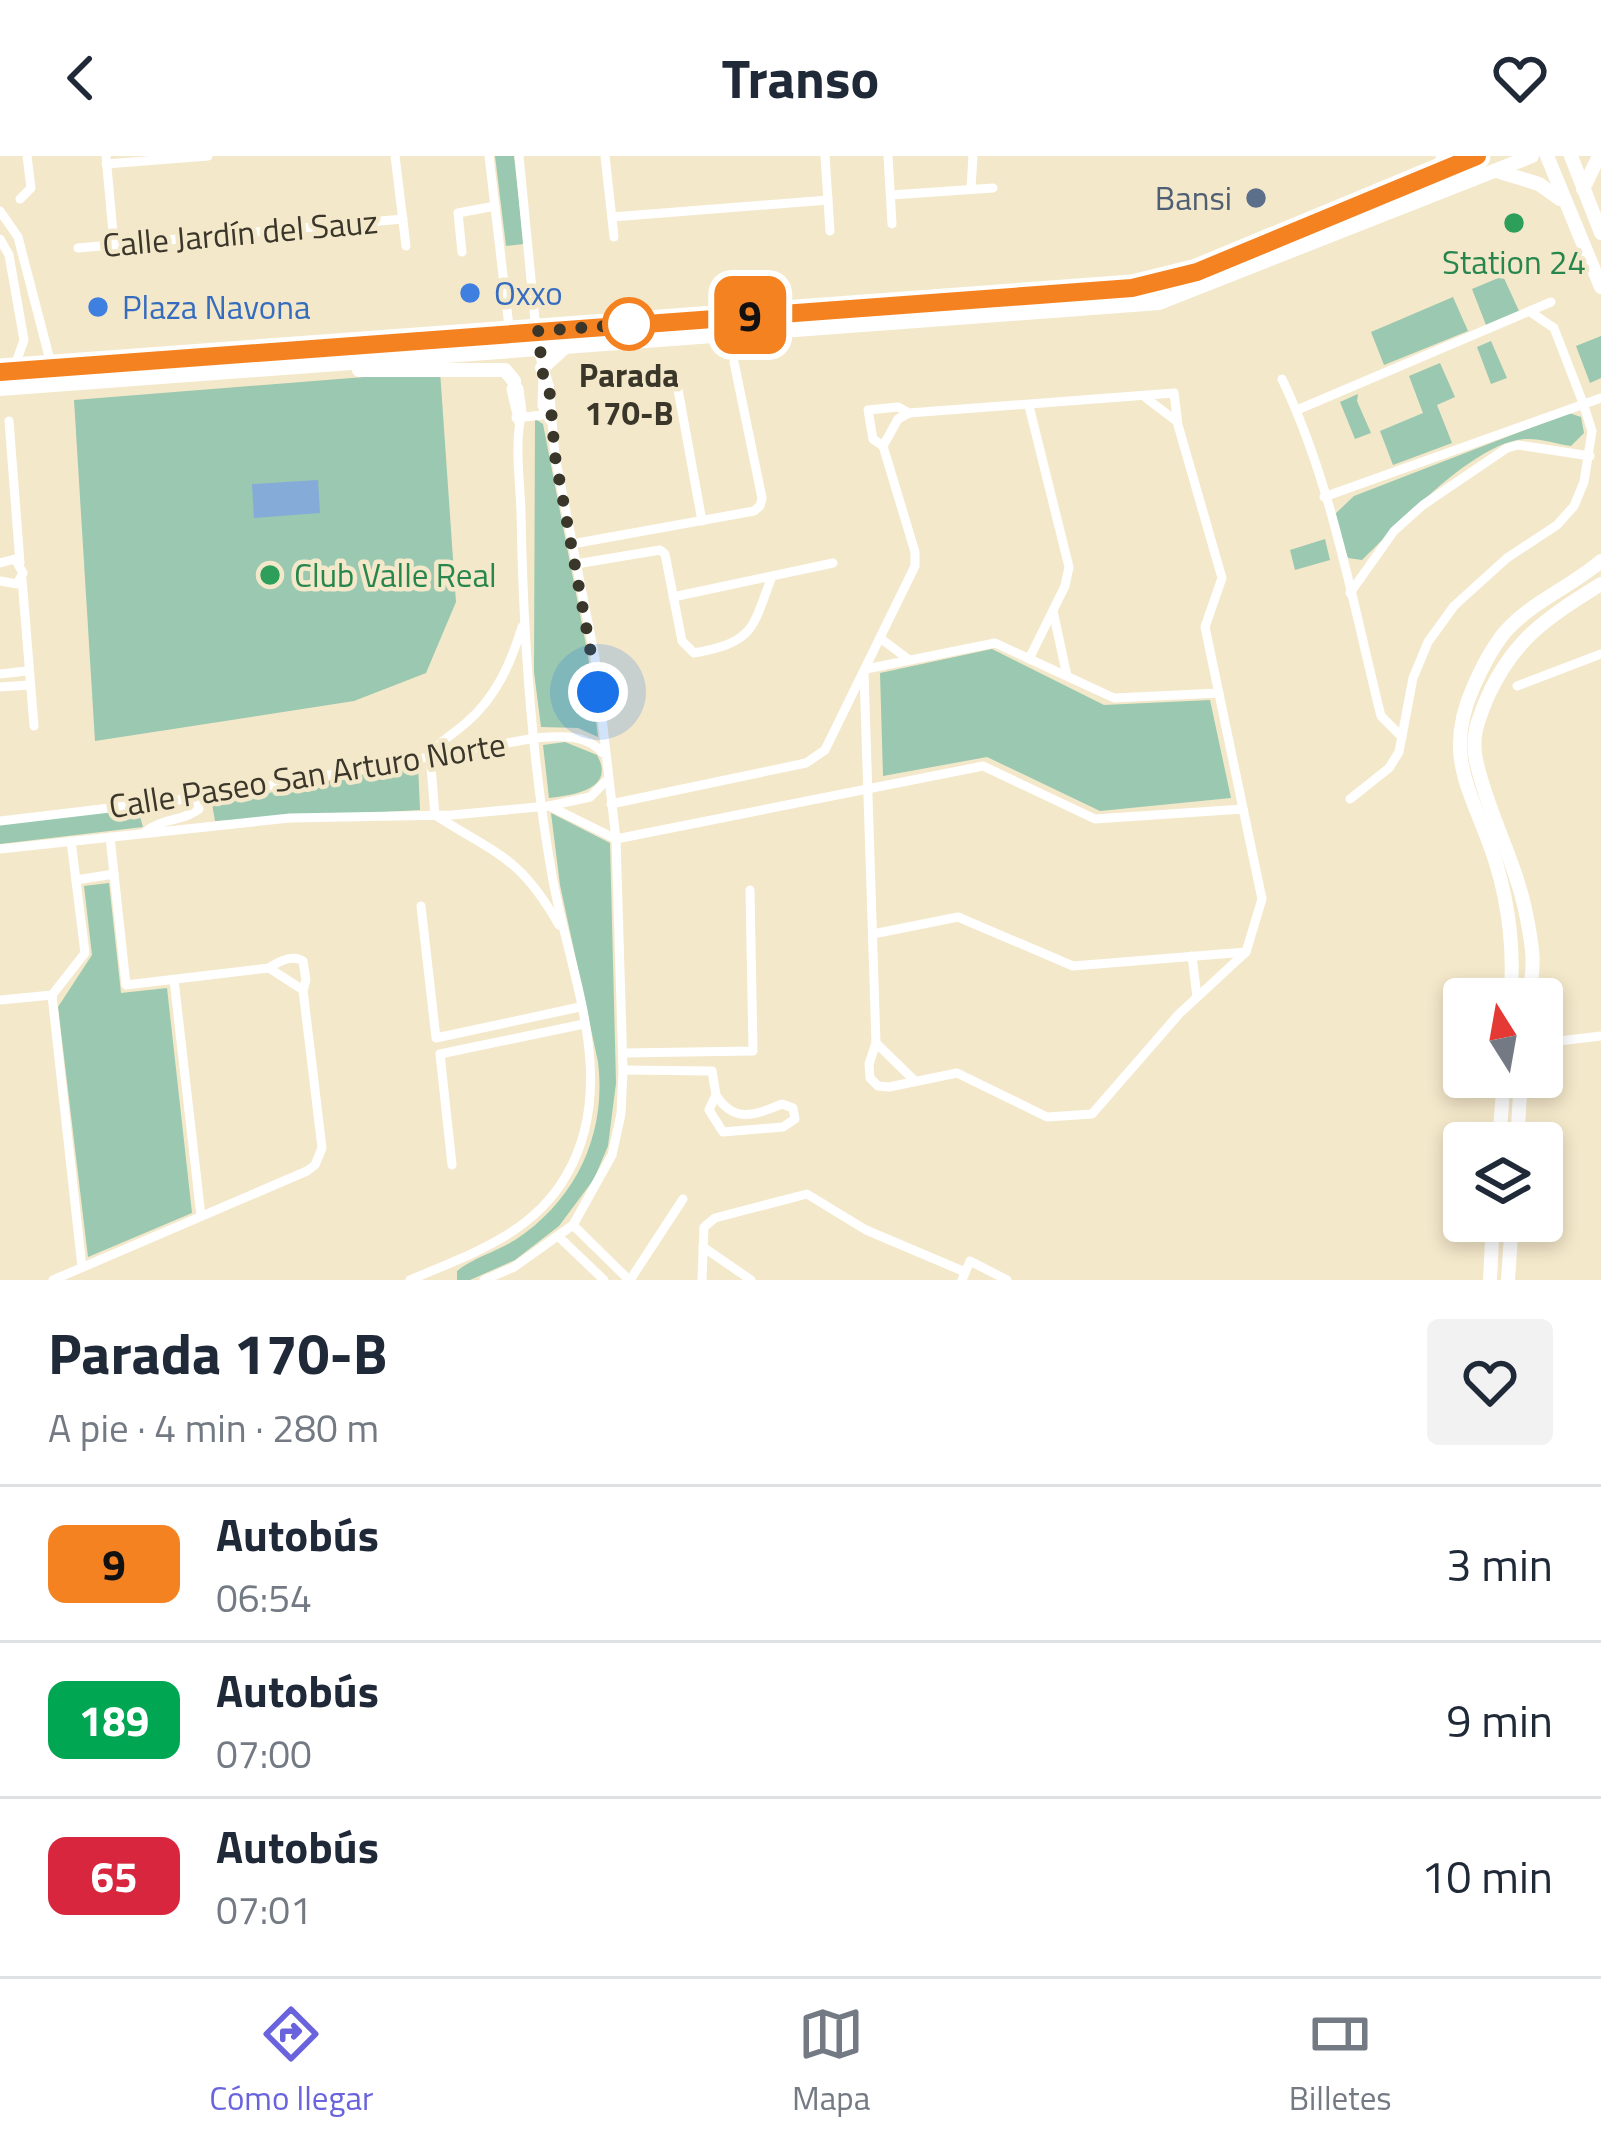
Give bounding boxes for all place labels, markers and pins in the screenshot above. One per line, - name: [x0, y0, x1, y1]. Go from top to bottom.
- place label: Bansi: [1155, 173, 1232, 223]
- marker: Bansi: [1243, 185, 1269, 211]
- marker: Station 24: [1501, 210, 1527, 236]
- place label: Station 24: [1442, 237, 1586, 287]
- place label: Oxxo: [494, 268, 563, 318]
- marker: Oxxo: [457, 280, 483, 306]
- place label: Plaza Navona: [122, 282, 310, 332]
- marker: Plaza Navona: [85, 294, 111, 320]
- marker: Parada 170-B: [604, 299, 654, 349]
- place label: Parada 170-B: [579, 350, 679, 438]
- place label: Club Valle Real: [294, 550, 497, 600]
- marker: Club Valle Real: [257, 562, 283, 588]

